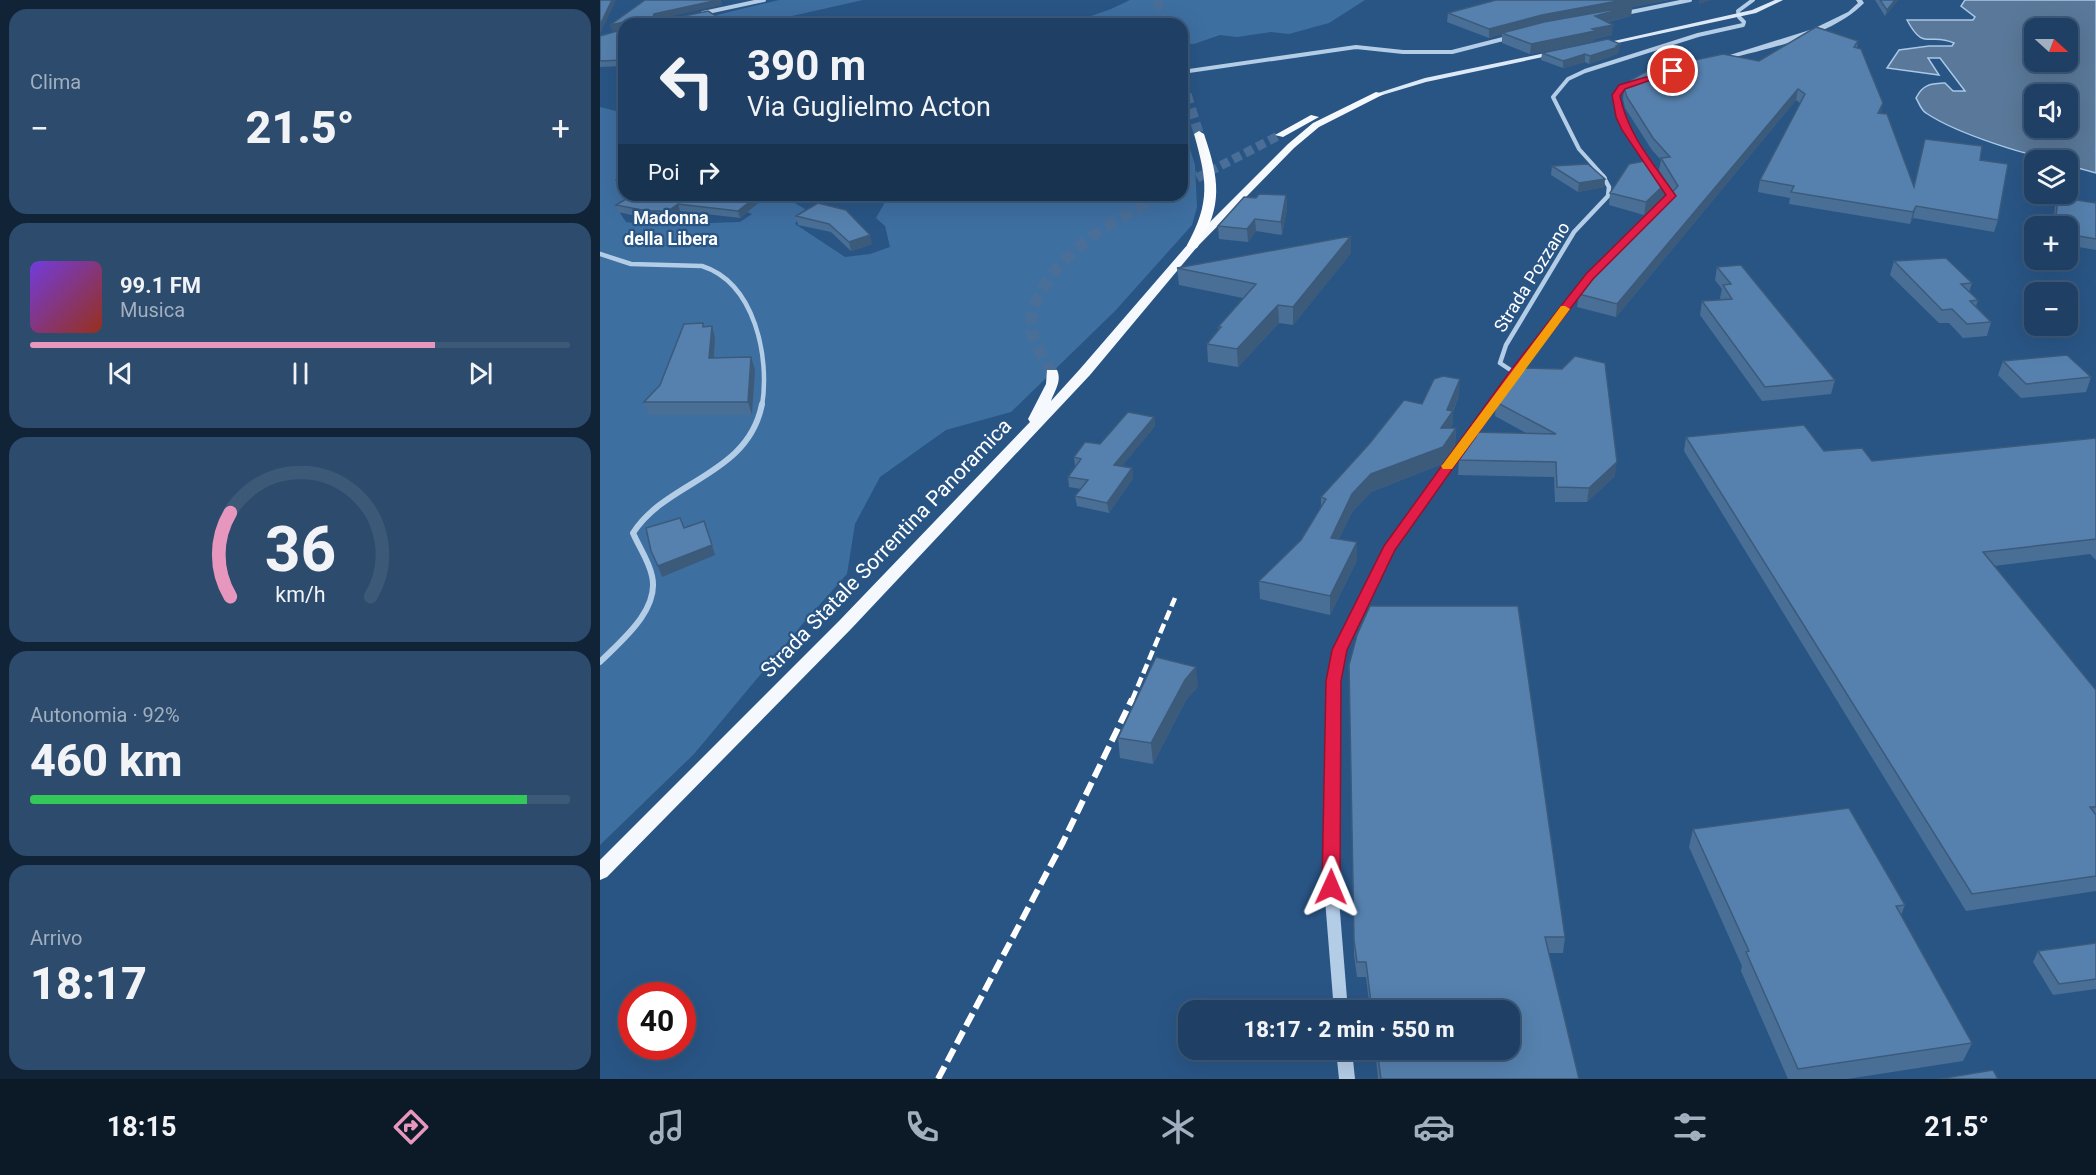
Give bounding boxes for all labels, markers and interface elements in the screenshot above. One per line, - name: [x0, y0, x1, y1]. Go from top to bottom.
- north arrow: [2024, 18, 2078, 72]
- map controls: [2024, 18, 2078, 336]
- text: 390 m: [747, 41, 866, 90]
- icon: left: [648, 42, 726, 120]
- pin: [1647, 45, 1698, 96]
- icon: arrive: [1656, 54, 1689, 87]
- text: Clima: [30, 70, 81, 94]
- button: sound: [2024, 84, 2078, 138]
- text: Via Guglielmo Acton: [747, 91, 991, 123]
- text: 21.5°: [246, 101, 355, 154]
- text: −: [30, 109, 49, 148]
- text: +: [551, 109, 570, 148]
- button: layers: [2024, 150, 2078, 204]
- icon: right: [692, 156, 725, 189]
- text: Poi: [648, 160, 680, 185]
- district label: Madonna della Libera: [624, 207, 718, 249]
- button: +: [2024, 216, 2078, 270]
- street label: Strada Pozzano: [1489, 218, 1574, 336]
- text: 99.1 FM: [120, 273, 201, 298]
- button: −: [2024, 282, 2078, 336]
- text: Musica: [120, 298, 185, 322]
- icon: previous: [104, 357, 137, 390]
- icon: pause: [284, 357, 317, 390]
- icon: next: [464, 357, 497, 390]
- street label: Strada Statale Sorrentina Panoramica: [756, 414, 1016, 682]
- text: 36: [264, 513, 336, 586]
- text: km/h: [275, 582, 325, 607]
- text: Autonomia · 92%: [30, 703, 180, 727]
- text: 460 km: [30, 734, 182, 787]
- position arrow: [1299, 855, 1363, 919]
- text: Arrivo: [30, 926, 82, 950]
- text: 18:17: [30, 957, 147, 1010]
- speed limit sign: 40: [618, 982, 696, 1060]
- text: 18:17 · 2 min · 550 m: [1244, 1017, 1454, 1042]
- icon: directions: [390, 1106, 432, 1148]
- icon: music: [646, 1106, 688, 1148]
- icon: phone: [901, 1106, 943, 1148]
- icon: climate: [1157, 1106, 1199, 1148]
- icon: car: [1413, 1106, 1455, 1148]
- icon: filters: [1669, 1106, 1711, 1148]
- text: 18:15: [107, 1111, 176, 1143]
- text: 21.5°: [1924, 1111, 1989, 1143]

